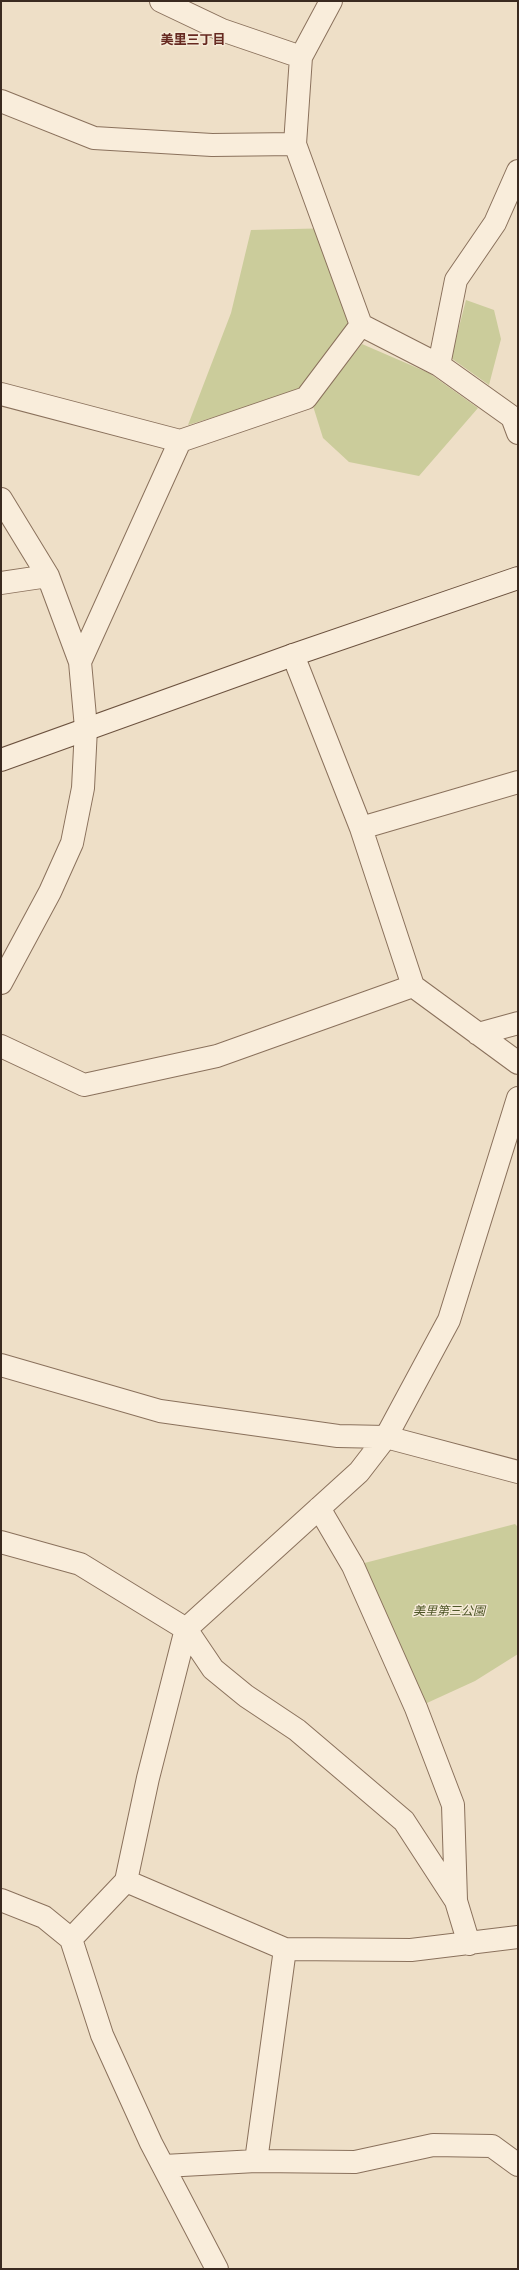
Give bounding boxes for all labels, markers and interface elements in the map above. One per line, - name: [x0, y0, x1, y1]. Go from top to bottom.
- district label: 美里三丁目: [161, 32, 225, 48]
- park label: 美里第三公園: [413, 1605, 485, 1619]

